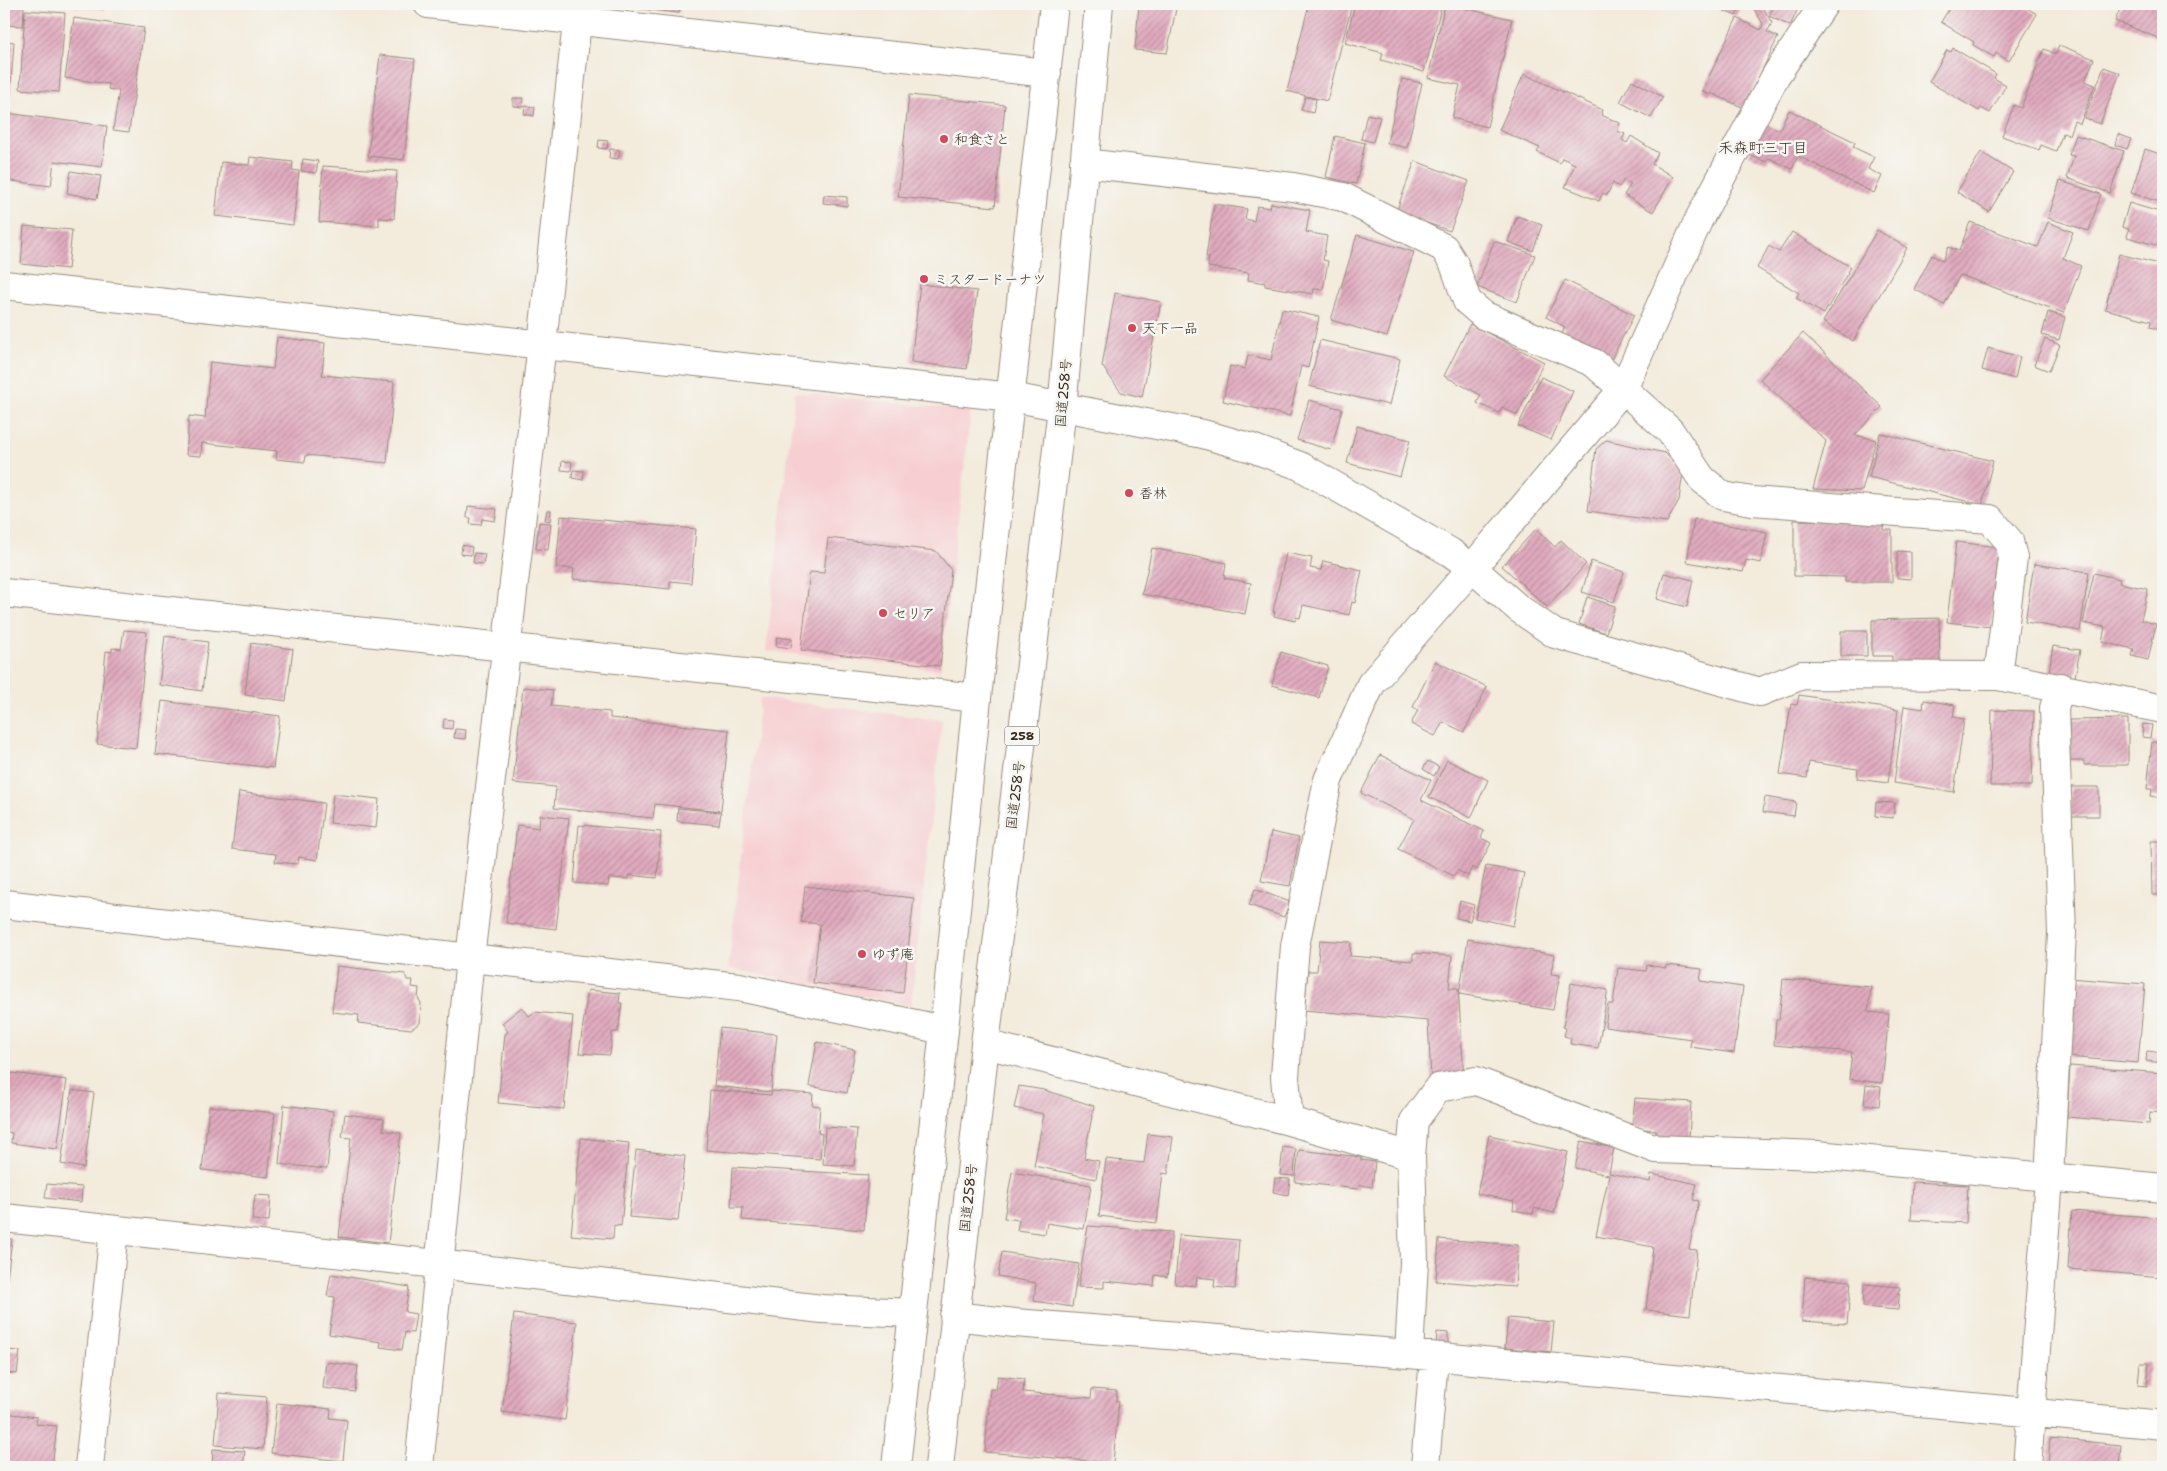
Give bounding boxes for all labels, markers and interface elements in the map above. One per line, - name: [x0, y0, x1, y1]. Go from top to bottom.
- place label: 和食さと: [954, 130, 1010, 148]
- marker: 和食さと: [938, 133, 950, 145]
- district label: 禾森町三丁目: [1718, 138, 1808, 158]
- place label: ミスタードーナツ: [934, 270, 1046, 288]
- marker: ミスタードーナツ: [918, 273, 930, 285]
- place label: 天下一品: [1142, 319, 1198, 337]
- marker: 天下一品: [1126, 322, 1138, 334]
- street label: 国道258号: [1051, 358, 1075, 428]
- place label: 香林: [1139, 484, 1167, 502]
- marker: 香林: [1123, 487, 1135, 499]
- place label: セリア: [893, 604, 935, 622]
- marker: セリア: [877, 607, 889, 619]
- road number: 258: [1004, 726, 1040, 746]
- street label: 国道258号: [1002, 759, 1028, 831]
- place label: ゆず庵: [872, 945, 914, 963]
- marker: ゆず庵: [856, 948, 868, 960]
- street label: 国道258号: [955, 1162, 981, 1234]

